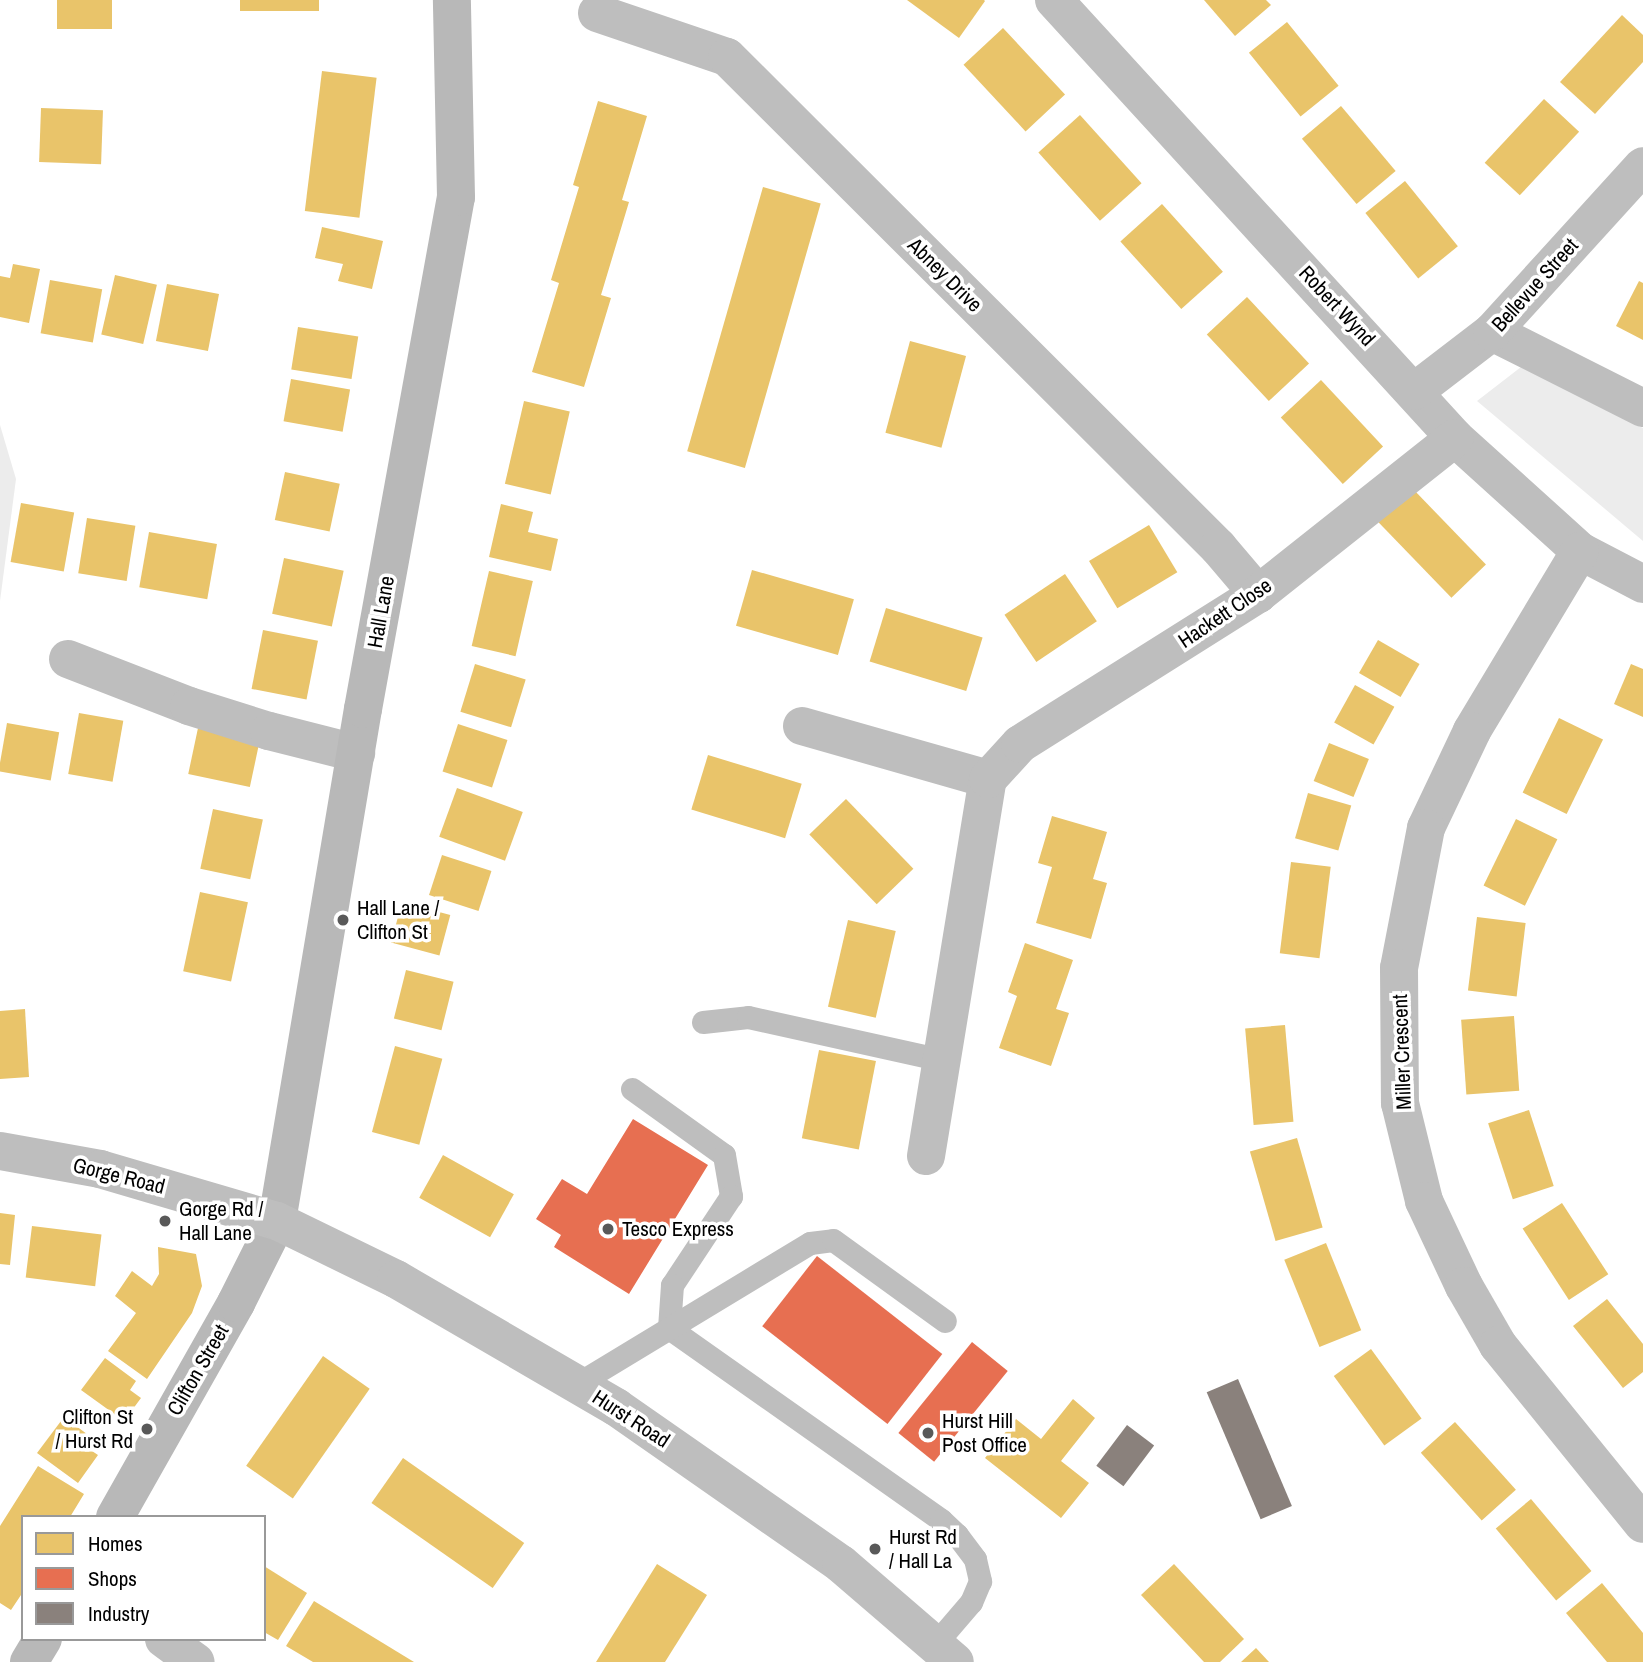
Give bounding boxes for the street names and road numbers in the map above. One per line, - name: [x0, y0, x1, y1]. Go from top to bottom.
- street label: Abney Drive: [903, 233, 987, 317]
- street label: Bellevue Street: [1487, 233, 1583, 337]
- street label: Robert Wynd: [1294, 261, 1380, 351]
- street label: Hackett Close: [1174, 573, 1276, 653]
- street label: Hall Lane: [362, 574, 400, 650]
- street label: Miller Crescent: [1387, 994, 1417, 1110]
- street label: Gorge Road: [70, 1152, 168, 1200]
- street label: Clifton Street: [162, 1320, 234, 1420]
- street label: Hurst Road: [588, 1385, 674, 1453]

